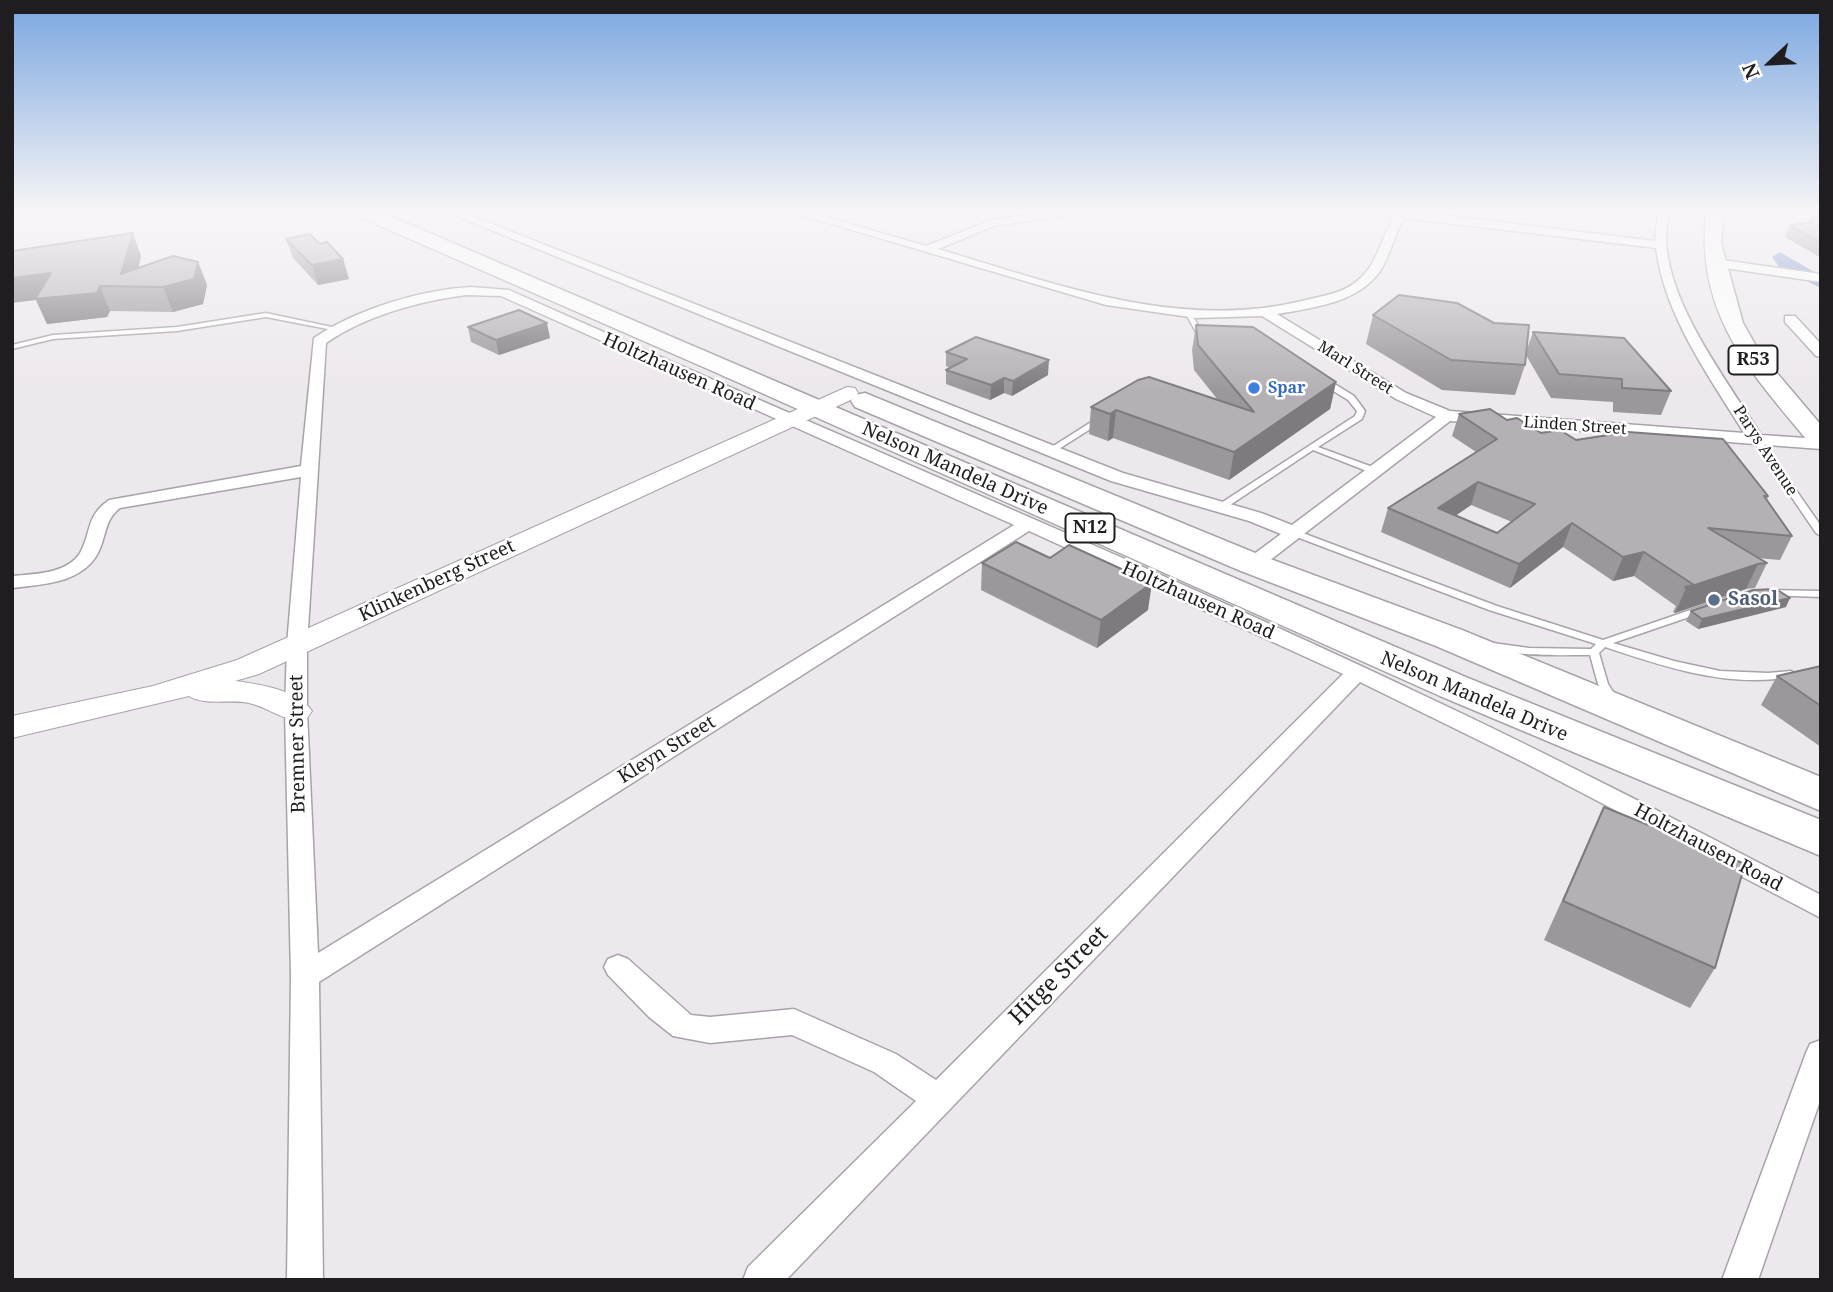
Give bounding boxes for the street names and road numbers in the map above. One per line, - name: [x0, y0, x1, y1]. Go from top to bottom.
- street label: Holtzhausen Road: [599, 328, 759, 416]
- street label: Marl Street: [1314, 337, 1396, 399]
- road number: R53: [1728, 346, 1778, 374]
- street label: Parys Avenue: [1729, 402, 1801, 500]
- street label: Linden Street: [1523, 413, 1627, 439]
- street label: Nelson Mandela Drive: [858, 418, 1052, 520]
- road number: N12: [1066, 514, 1114, 542]
- street label: Klinkenberg Street: [355, 535, 519, 627]
- street label: Holtzhausen Road: [1118, 557, 1278, 645]
- street label: Nelson Mandela Drive: [1377, 647, 1571, 747]
- street label: Bremner Street: [285, 674, 311, 814]
- street label: Kleyn Street: [614, 711, 720, 789]
- street label: Holtzhausen Road: [1630, 799, 1786, 897]
- street label: Hitge Street: [1004, 921, 1114, 1031]

